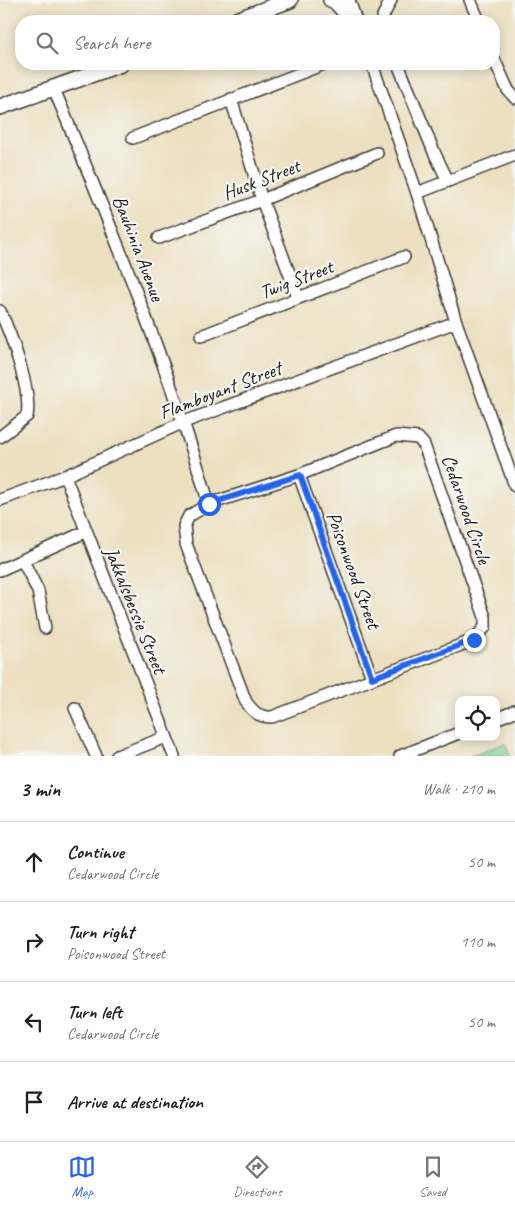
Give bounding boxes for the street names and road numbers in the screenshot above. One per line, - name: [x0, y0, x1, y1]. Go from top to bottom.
- street label: Husk Street: [219, 152, 306, 206]
- street label: Bauhinia Avenue: [107, 192, 171, 306]
- street label: Twig Street: [256, 253, 339, 305]
- street label: Flamboyant Street: [156, 355, 288, 425]
- street label: Cedarwood Circle: [436, 451, 497, 568]
- street label: Poisonwood Street: [321, 508, 387, 634]
- street label: Jakkalsbessie Street: [98, 542, 173, 679]

